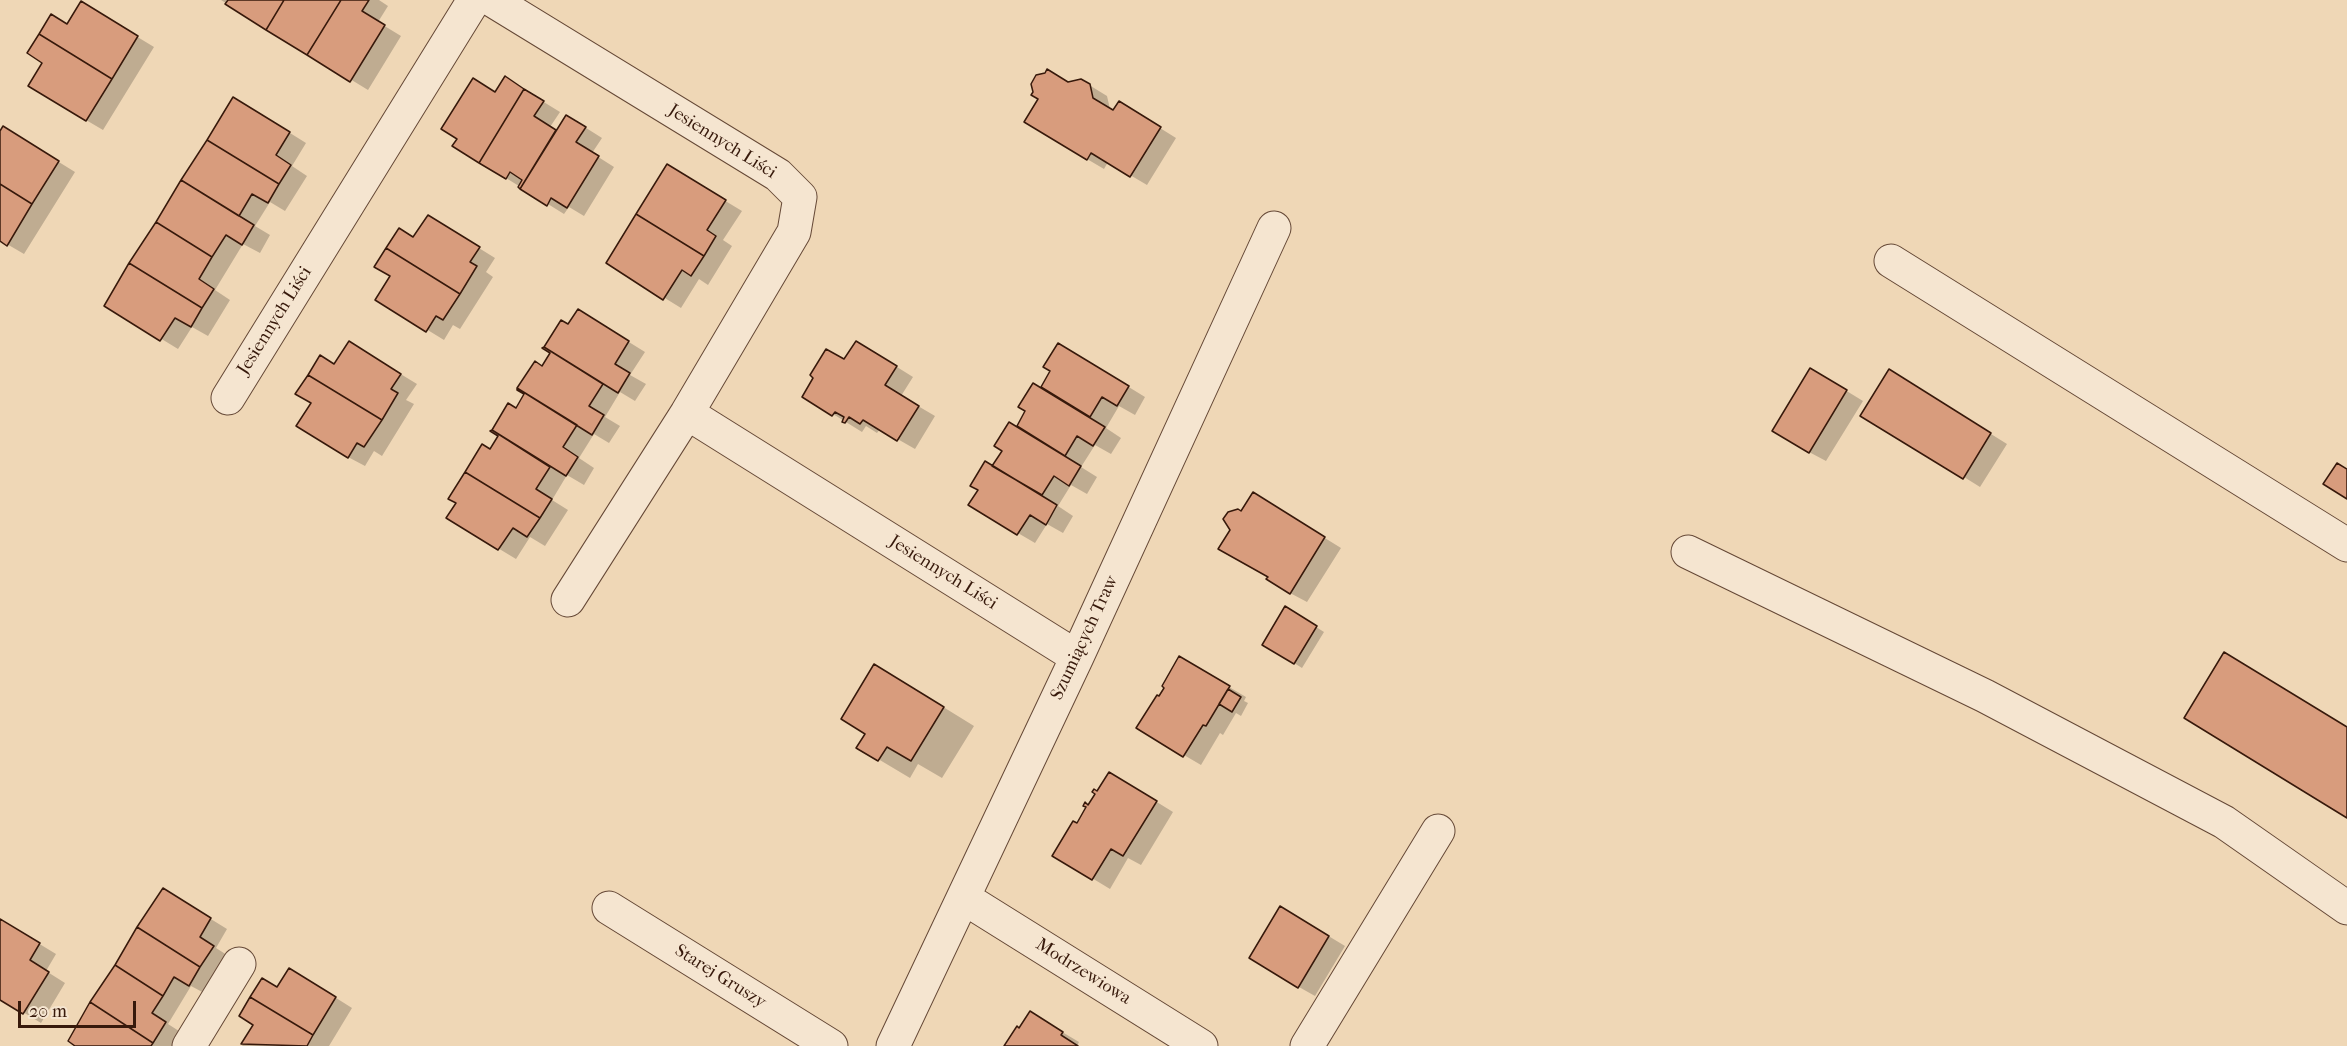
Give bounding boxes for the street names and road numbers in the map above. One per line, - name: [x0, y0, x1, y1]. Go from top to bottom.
- street label: Jesiennych Liści: [664, 100, 780, 184]
- street label: Jesiennych Liści: [233, 263, 317, 379]
- street label: Jesiennych Liści: [885, 531, 1001, 615]
- street label: Szumiących Traw: [1047, 572, 1123, 704]
- street label: Modrzewiowa: [1031, 934, 1135, 1010]
- street label: Starej Gruszy: [670, 940, 770, 1014]

